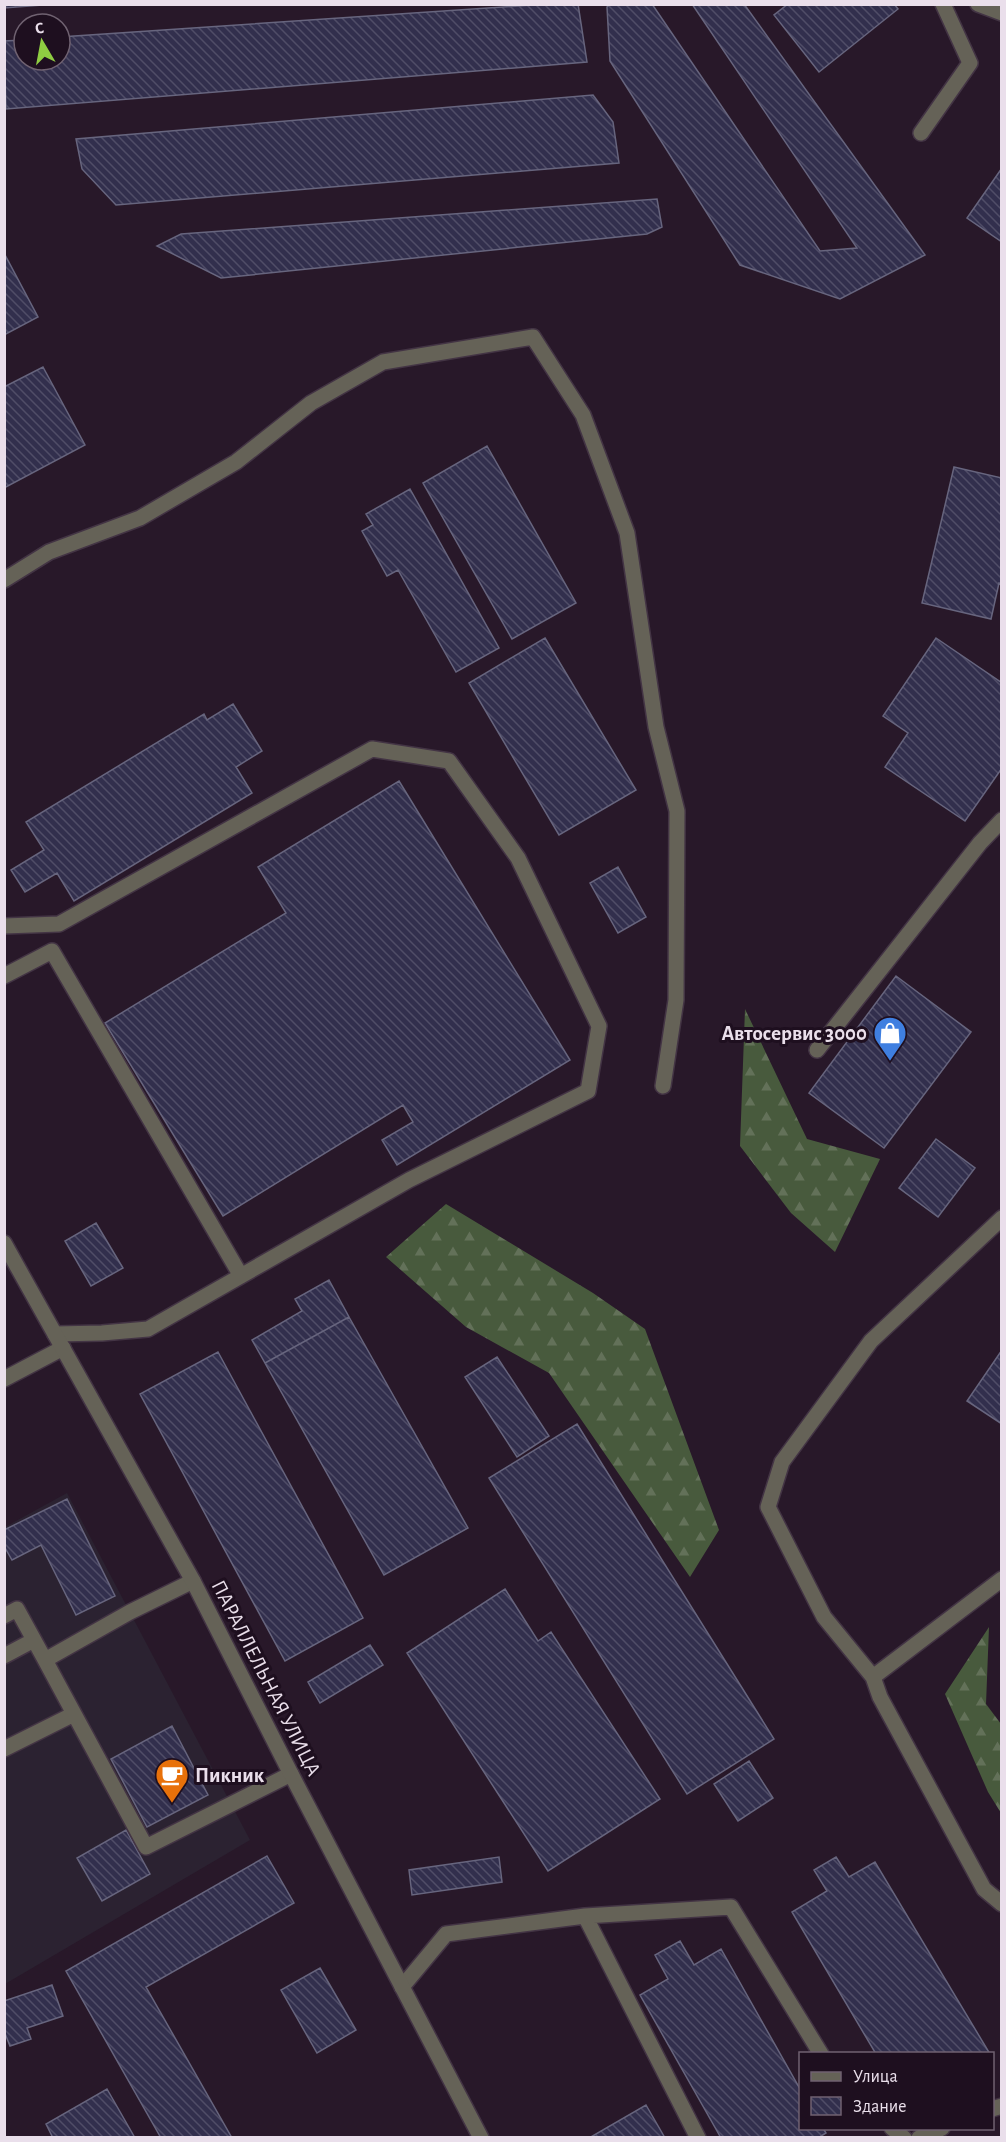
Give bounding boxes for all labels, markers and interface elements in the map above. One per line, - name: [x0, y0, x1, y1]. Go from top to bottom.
- north arrow: [12, 12, 72, 72]
- text: С: [34, 20, 45, 37]
- shop icon: Автосервис 3000: [872, 1015, 908, 1062]
- place label: Автосервис 3000: [722, 1023, 867, 1044]
- street label: ПАРАЛЛЕЛЬНАЯ УЛИЦА: [207, 1577, 325, 1779]
- cafe icon: Пикник: [154, 1757, 190, 1804]
- place label: Пикник: [195, 1765, 265, 1786]
- legend: [799, 2052, 994, 2130]
- text: Улица: [853, 2068, 898, 2086]
- text: Здание: [853, 2098, 907, 2116]

